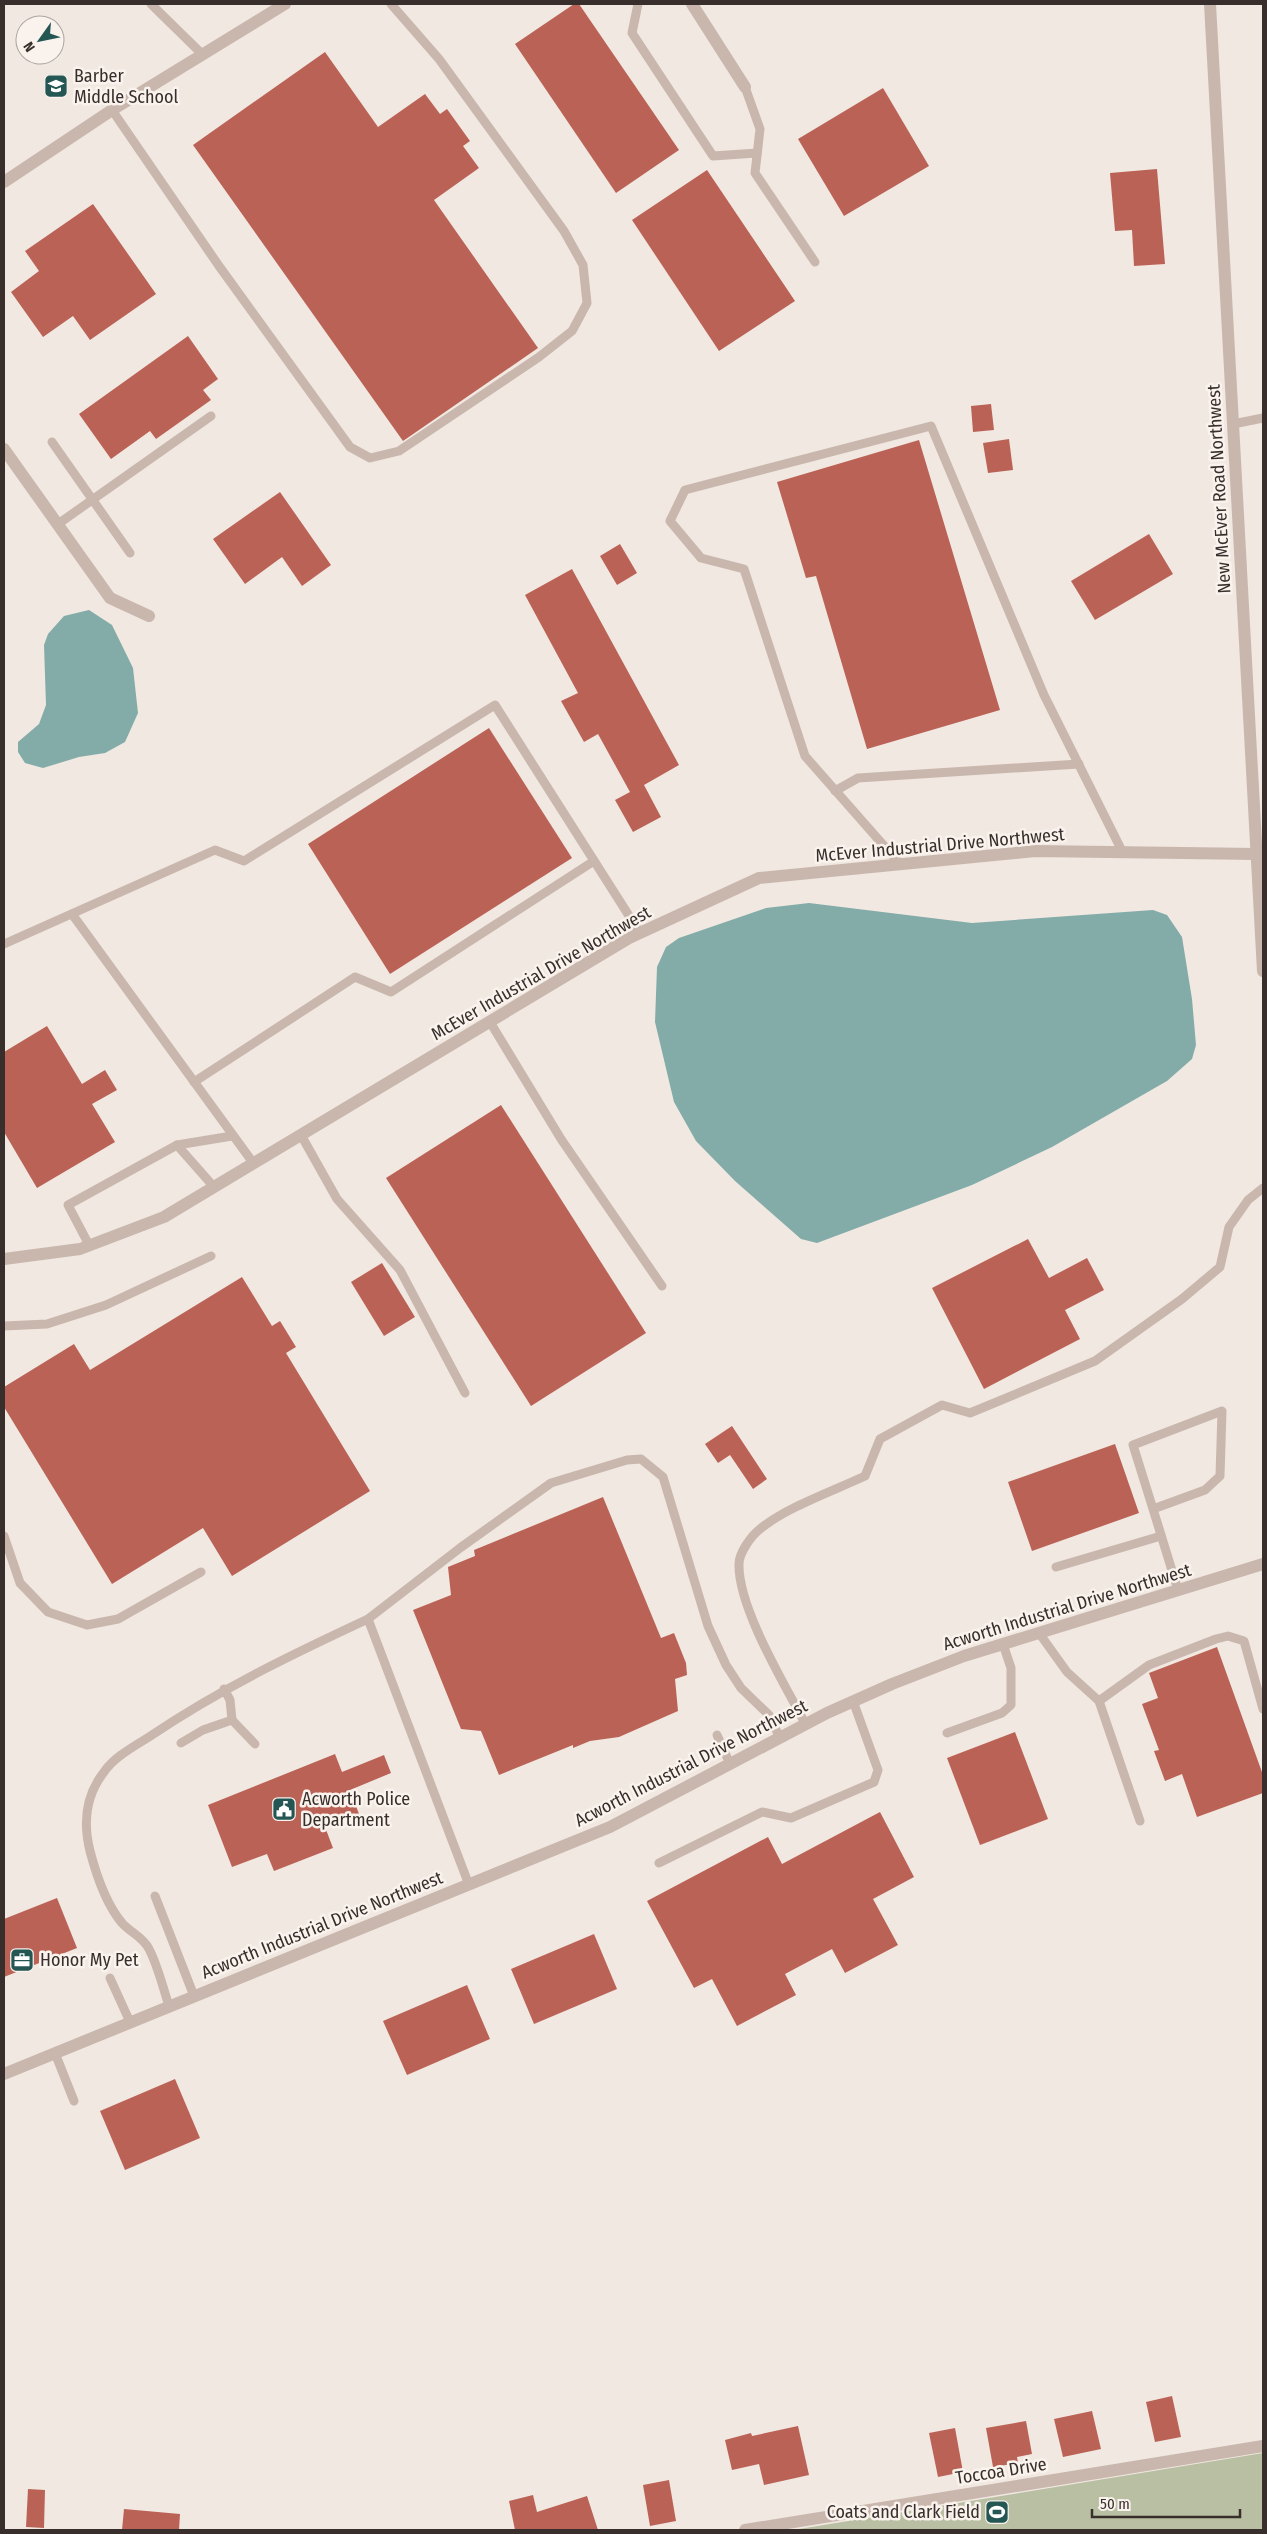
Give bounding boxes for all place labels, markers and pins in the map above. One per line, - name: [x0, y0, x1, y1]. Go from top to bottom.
- place label: Barber Middle School: [74, 65, 178, 108]
- school or university icon: Barber Middle School: [43, 73, 69, 99]
- place label: Acworth Police Department: [302, 1788, 410, 1831]
- public building icon: Acworth Police Department: [271, 1796, 297, 1822]
- office icon: Honor My Pet: [9, 1947, 35, 1973]
- place label: Honor My Pet: [40, 1949, 139, 1971]
- sports icon: Coats and Clark Field: [984, 2499, 1010, 2525]
- place label: Coats and Clark Field: [827, 2501, 980, 2523]

